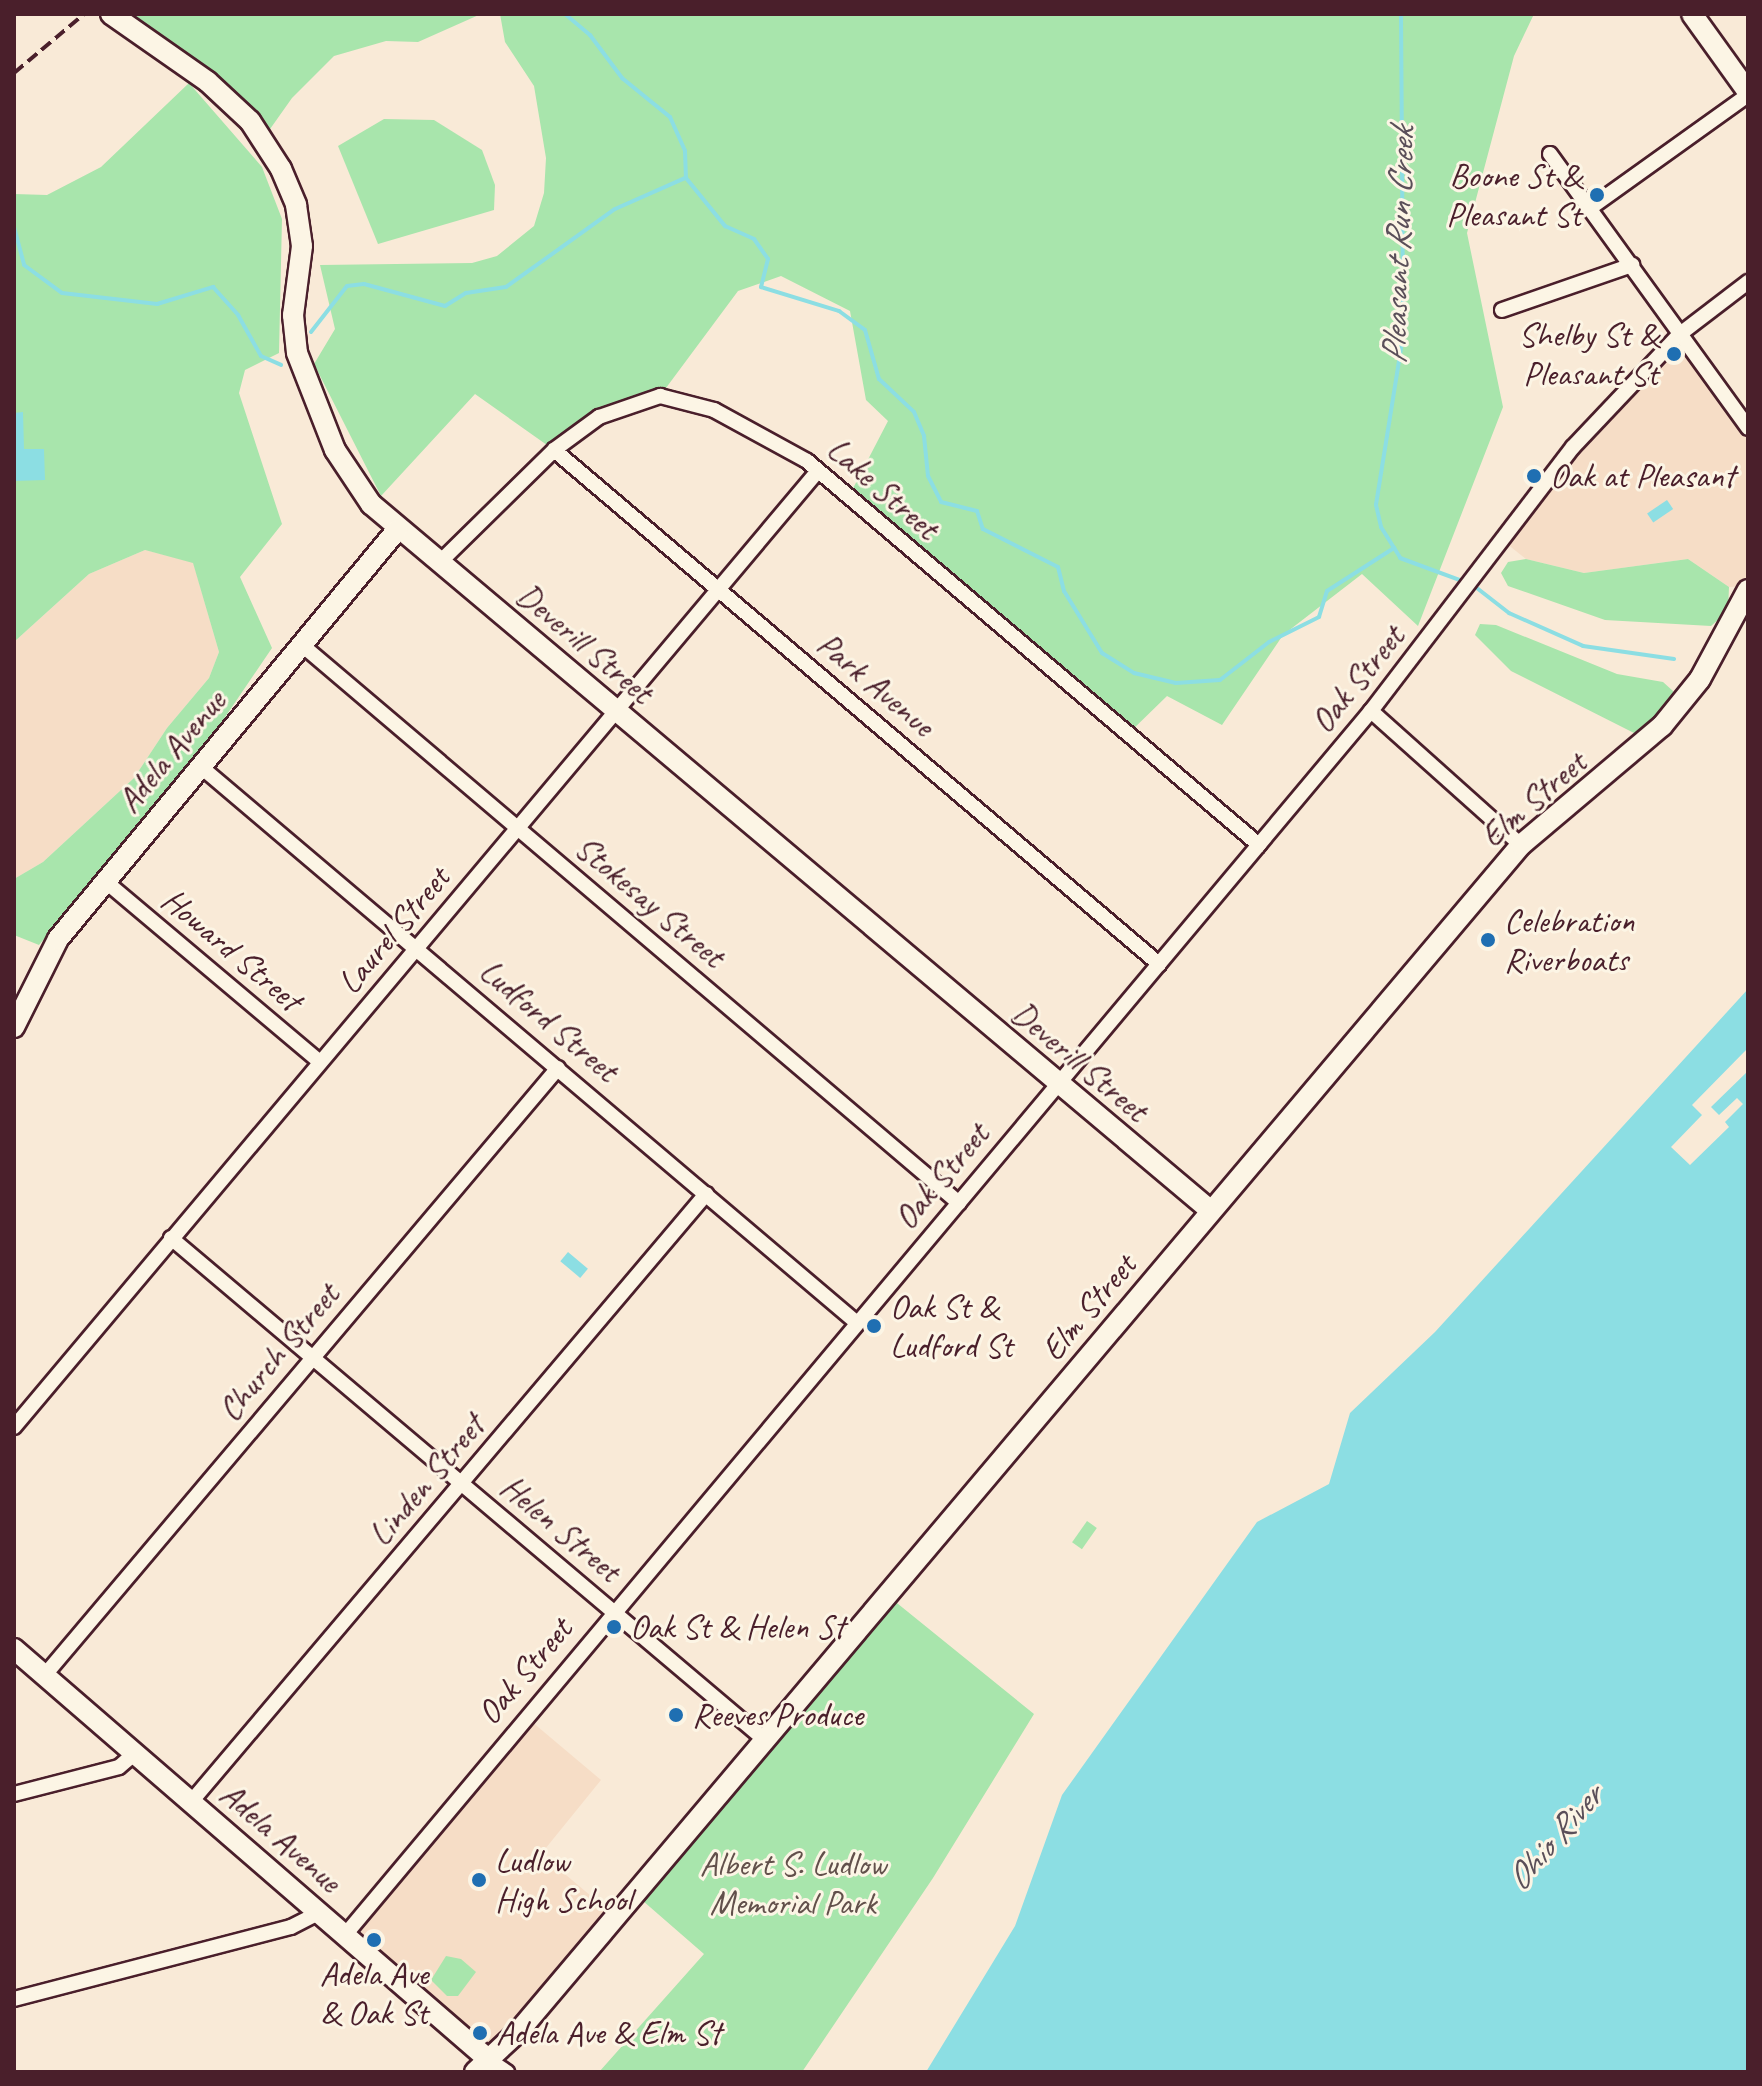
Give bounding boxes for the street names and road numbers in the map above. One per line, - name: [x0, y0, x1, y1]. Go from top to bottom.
- street label: Lake Street: [819, 428, 947, 548]
- street label: Deverill Street: [508, 574, 662, 712]
- street label: Oak Street: [1301, 617, 1413, 741]
- street label: Park Avenue: [809, 623, 943, 745]
- street label: Adela Avenue: [108, 681, 234, 821]
- street label: Elm Street: [1472, 742, 1594, 856]
- street label: Stokesay Street: [567, 826, 733, 976]
- street label: Laurel Street: [328, 858, 458, 1002]
- street label: Howard Street: [154, 879, 310, 1019]
- street label: Ludford Street: [471, 950, 627, 1090]
- street label: Deverill Street: [1003, 992, 1157, 1130]
- street label: Oak Street: [885, 1114, 997, 1238]
- street label: Elm Street: [1032, 1245, 1144, 1369]
- street label: Church Street: [209, 1275, 347, 1429]
- street label: Linden Street: [359, 1406, 493, 1554]
- street label: Helen Street: [492, 1466, 630, 1590]
- street label: Oak Street: [468, 1609, 580, 1733]
- street label: Adela Avenue: [212, 1773, 350, 1901]

